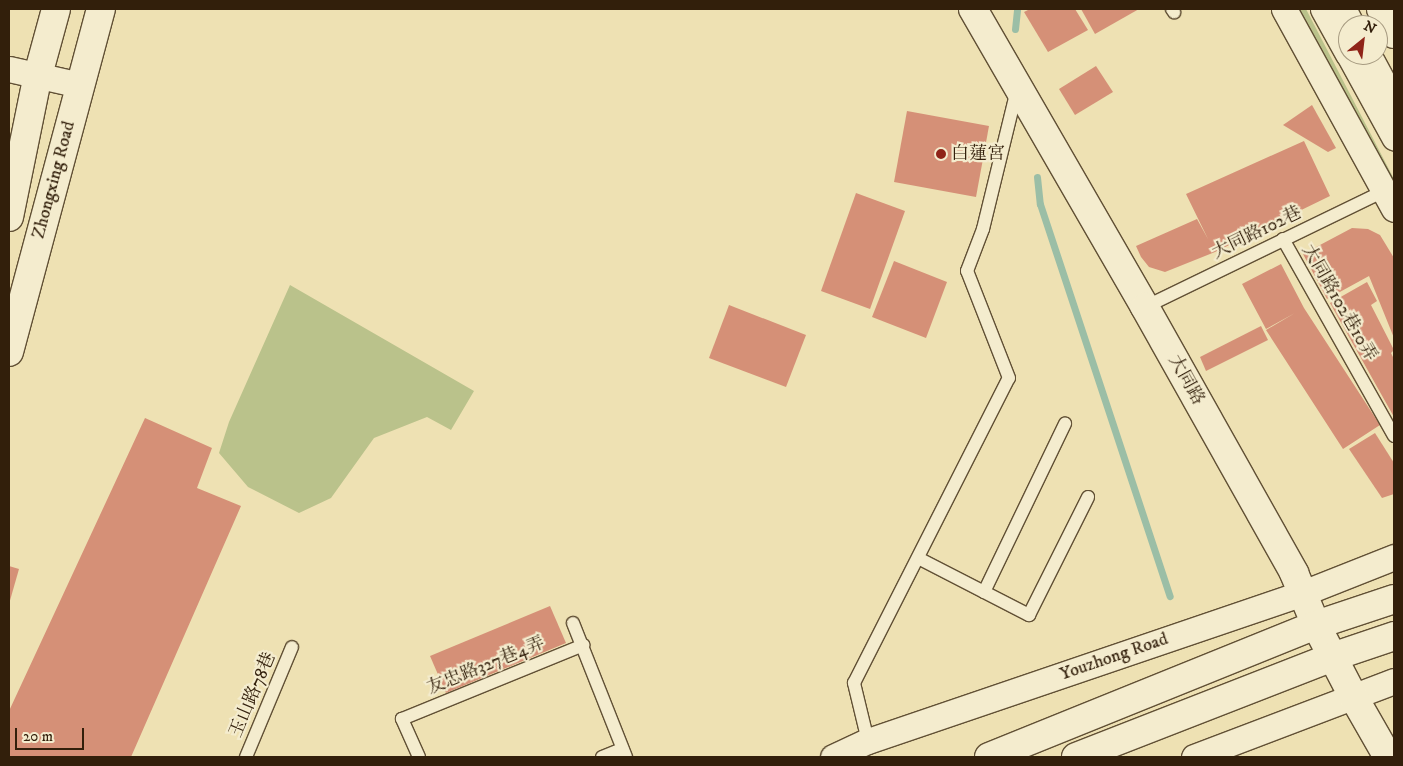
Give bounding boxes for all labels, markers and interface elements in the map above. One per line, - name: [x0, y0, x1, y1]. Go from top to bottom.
- north arrow: [1338, 15, 1388, 65]
- text: N: [1360, 17, 1379, 38]
- street label: Zhongxing Road: [28, 119, 80, 241]
- place label: 白蓮宮: [951, 143, 1005, 165]
- marker: 白蓮宮: [935, 148, 947, 160]
- street label: 大同路102巷: [1209, 202, 1305, 264]
- street label: 大同路102巷10弄: [1297, 241, 1381, 365]
- street label: 大同路: [1163, 351, 1209, 409]
- street label: Youzhong Road: [1057, 628, 1171, 686]
- street label: 友忠路327巷4弄: [424, 633, 548, 699]
- street label: 玉山路78巷: [225, 649, 281, 741]
- scale bar: [18, 718, 86, 750]
- text: 20 m: [23, 727, 53, 746]

